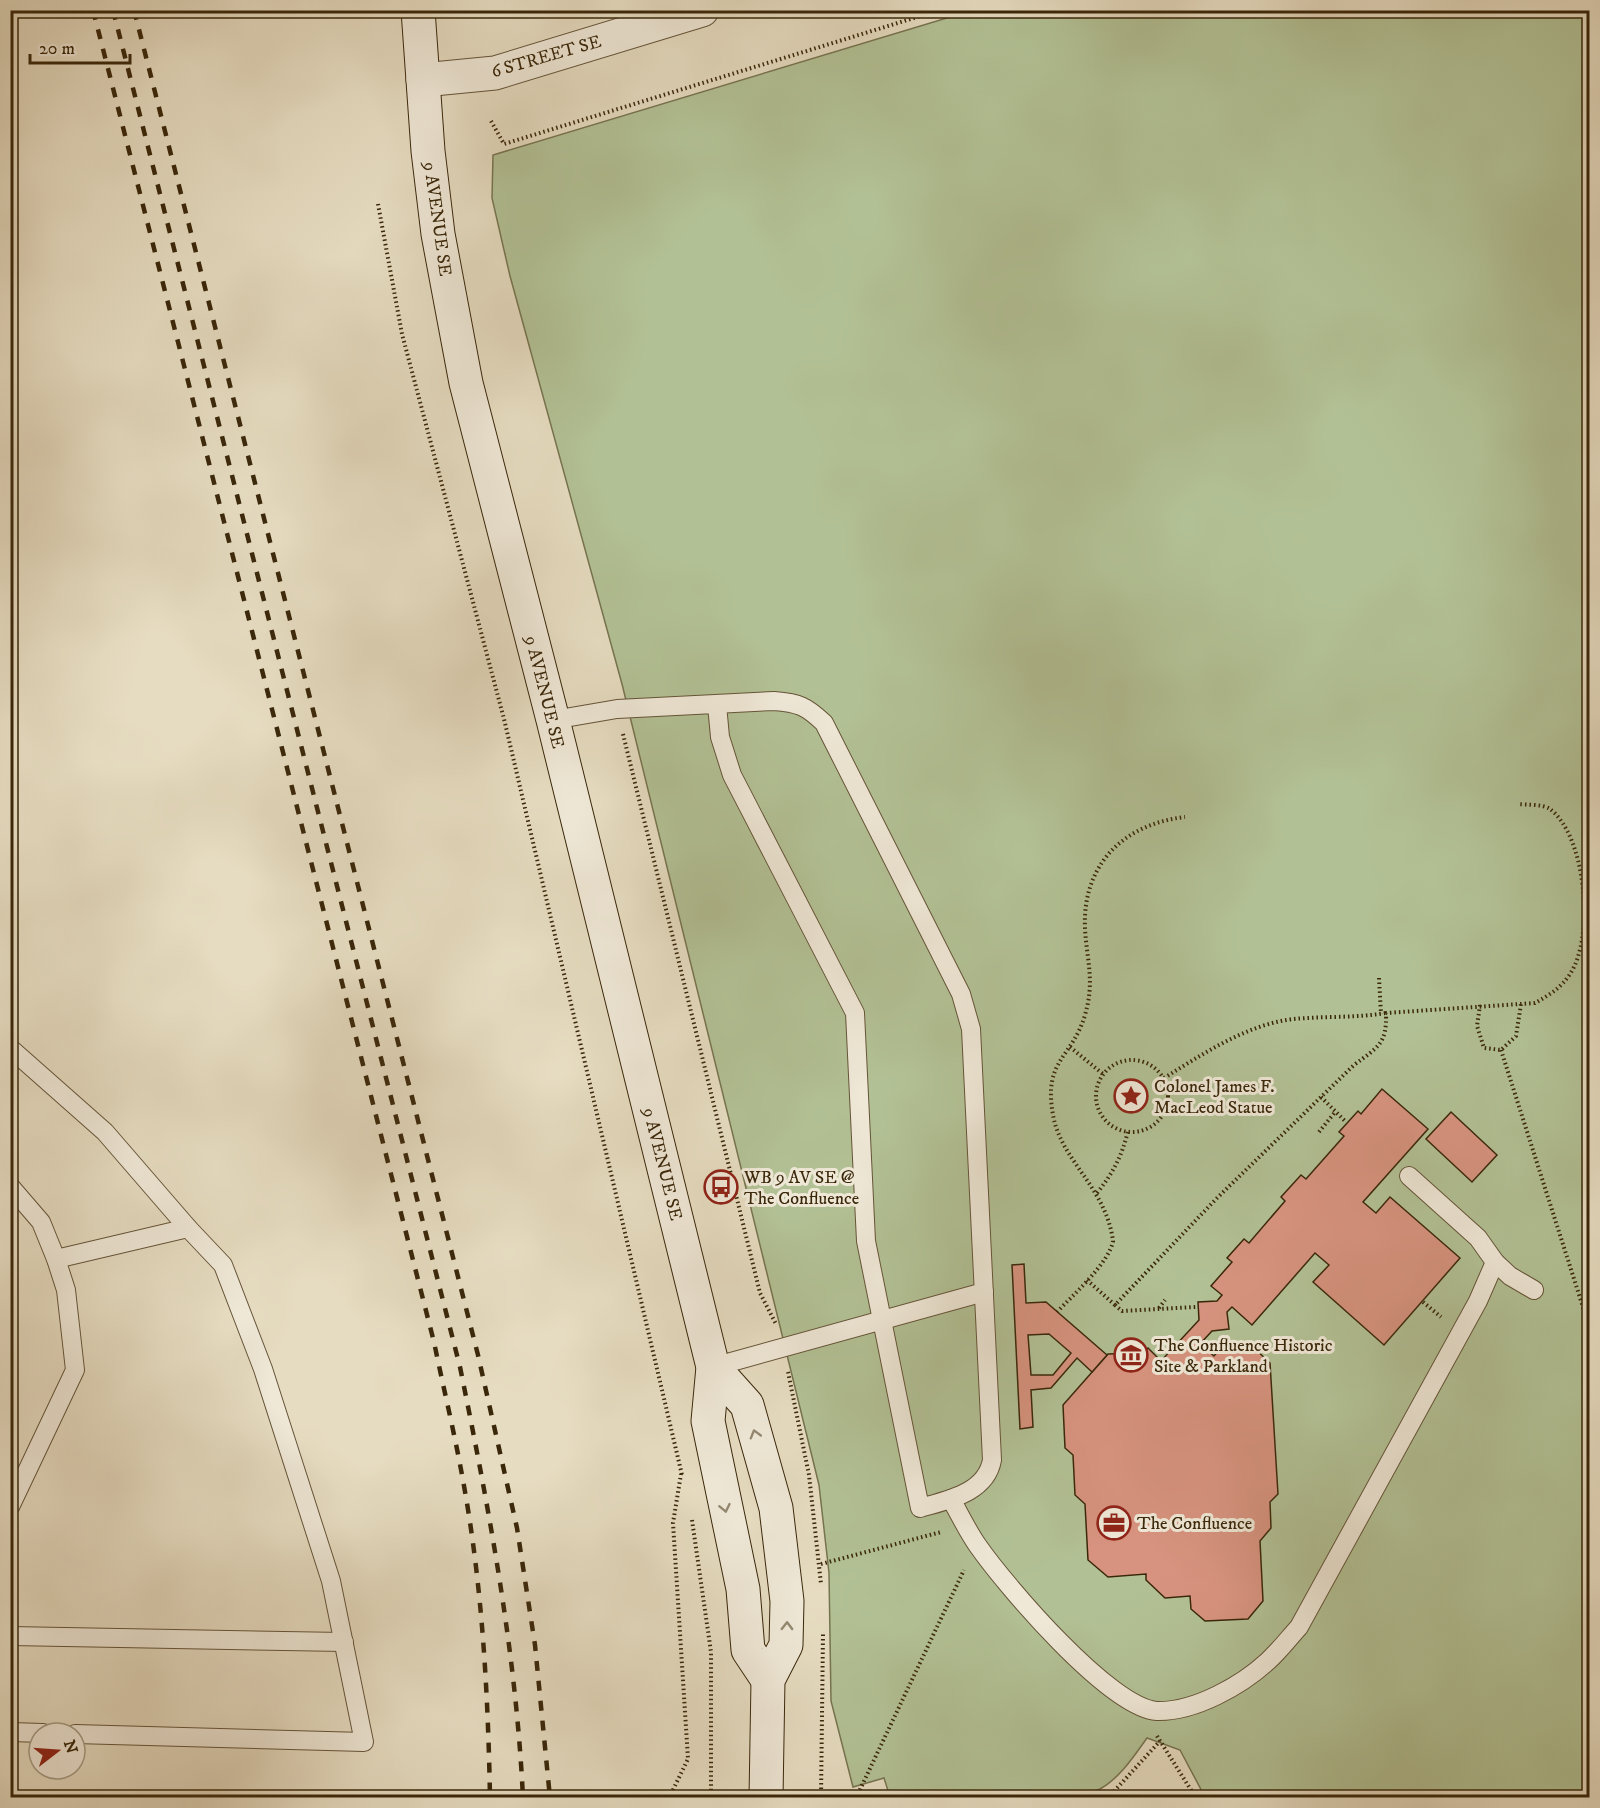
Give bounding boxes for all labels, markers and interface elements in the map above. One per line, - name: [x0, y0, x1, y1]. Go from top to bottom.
- scale bar: [30, 27, 130, 65]
- street label: 6 STREET SE: [489, 31, 604, 83]
- text: 20 m: [39, 38, 75, 60]
- street label: 9 AVENUE SE: [418, 159, 456, 278]
- street label: 9 AVENUE SE: [519, 633, 569, 751]
- place label: Colonel James F. MacLeod Statue: [1154, 1076, 1274, 1119]
- place icon: Colonel James F. MacLeod Statue: [1113, 1078, 1149, 1114]
- street label: 9 AVENUE SE: [637, 1105, 687, 1223]
- place label: WB 9 AV SE @ The Confluence: [743, 1167, 859, 1210]
- bus stop icon: WB 9 AV SE @ The Confluence: [703, 1169, 739, 1205]
- place label: The Confluence Historic Site & Parkland: [1154, 1335, 1333, 1378]
- museum icon: The Confluence Historic Site & Parkland: [1113, 1337, 1149, 1373]
- one-way arrow: [750, 1429, 762, 1440]
- one-way arrow: [718, 1503, 731, 1513]
- office icon: The Confluence: [1096, 1505, 1132, 1541]
- place label: The Confluence: [1137, 1513, 1252, 1535]
- one-way arrow: [780, 1621, 793, 1630]
- north arrow: [27, 1721, 87, 1781]
- text: N: [59, 1738, 82, 1756]

